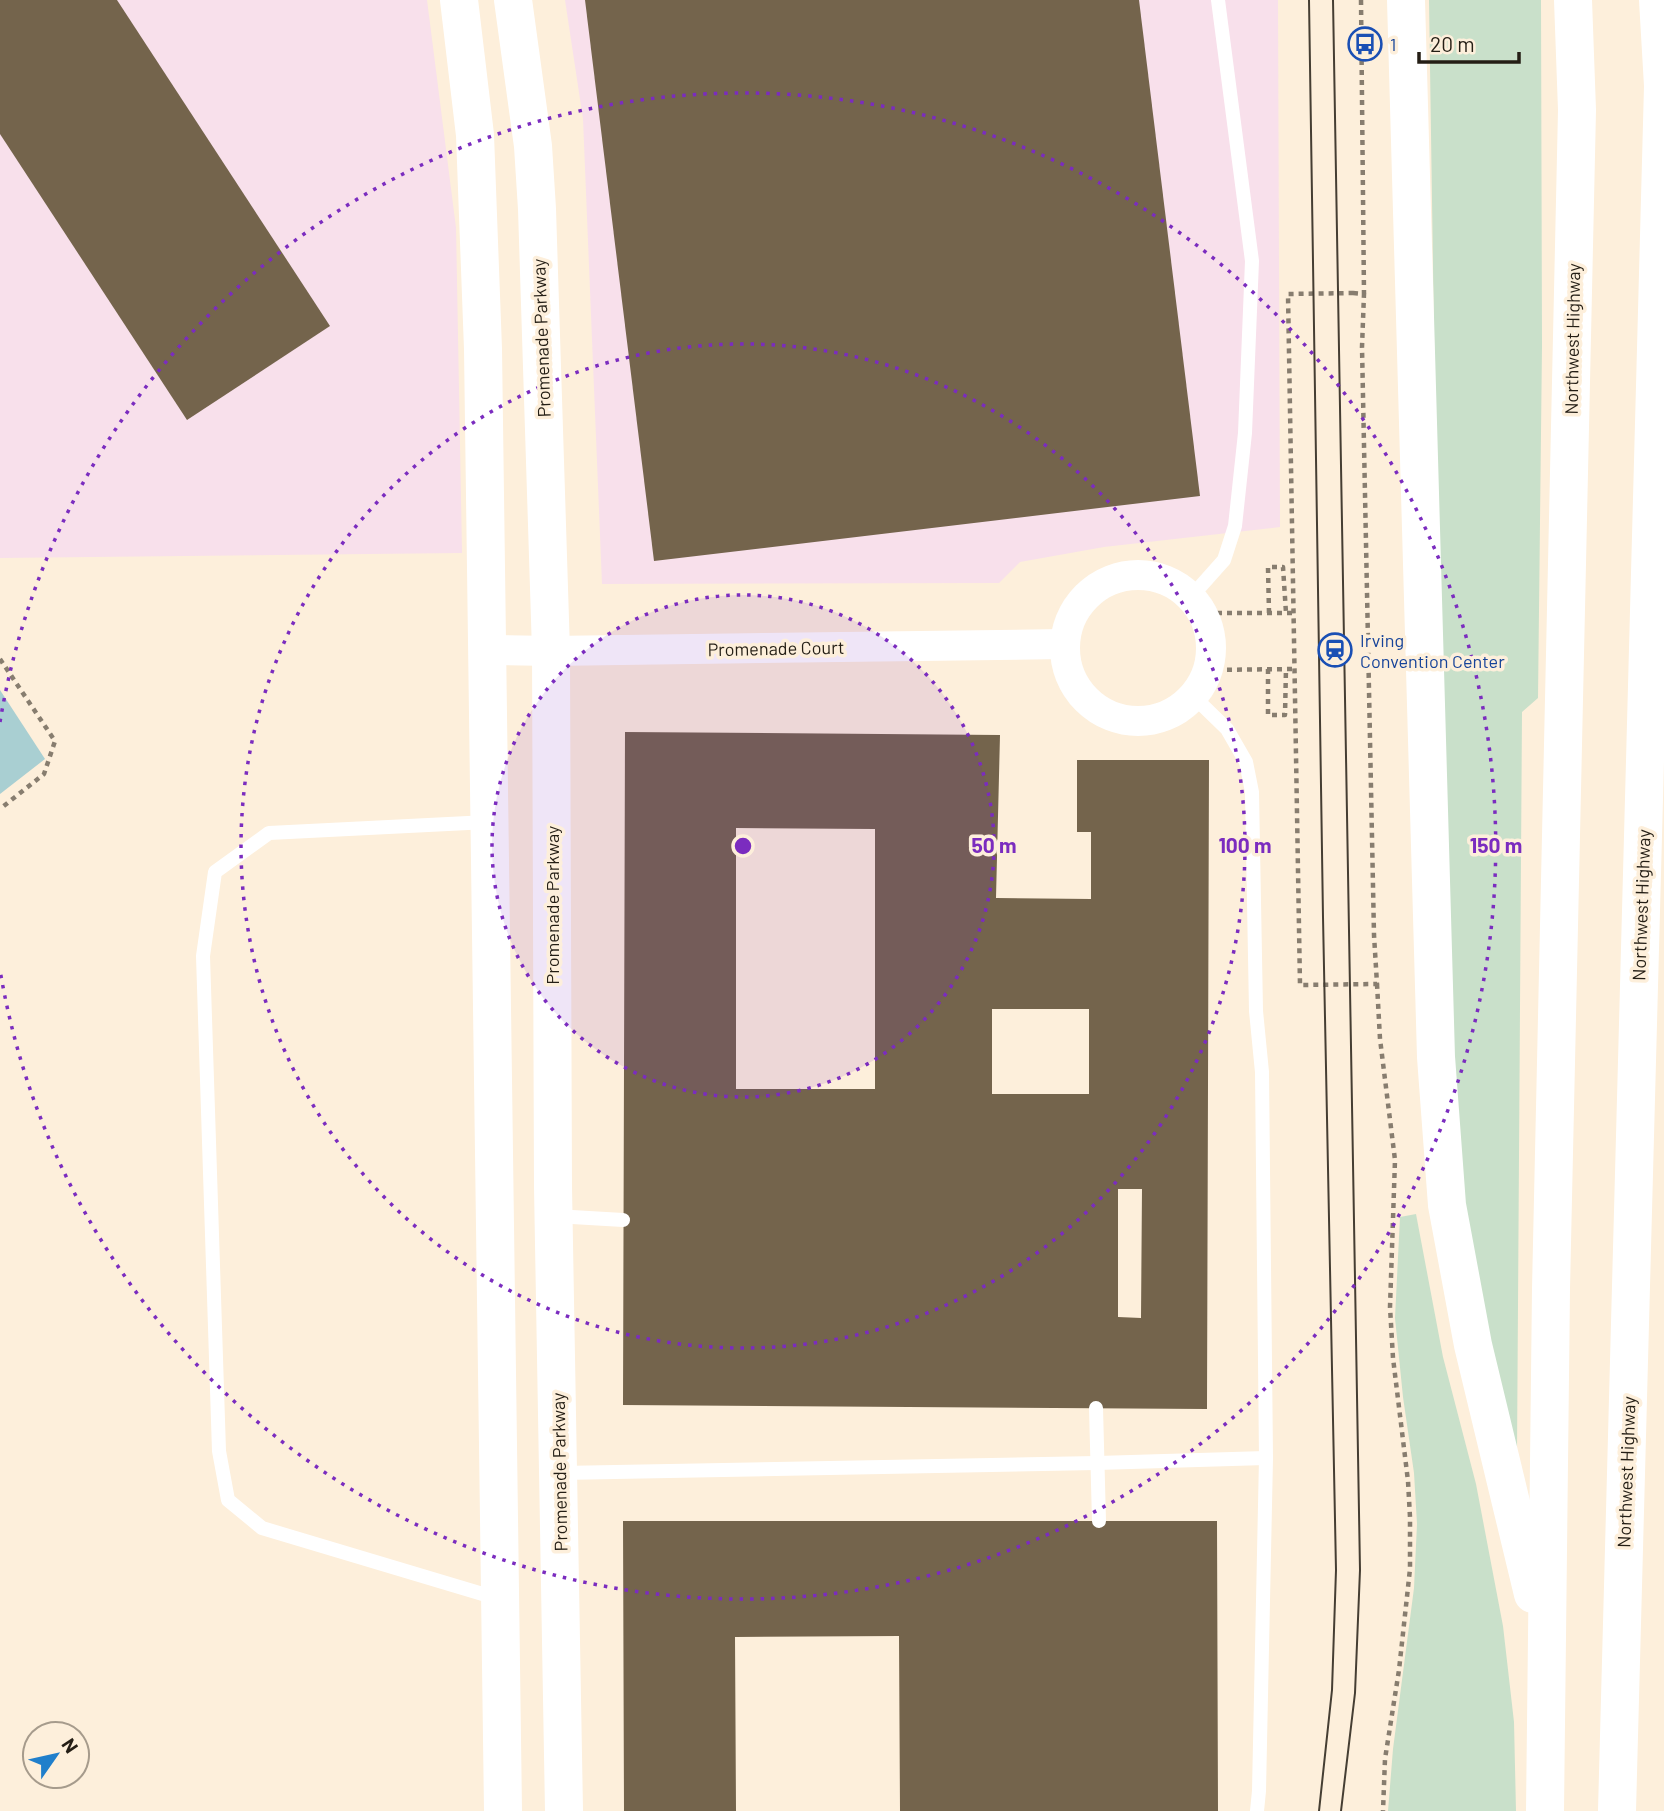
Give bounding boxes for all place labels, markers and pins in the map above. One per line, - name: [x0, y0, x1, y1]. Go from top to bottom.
- bus stop icon: 1: [1346, 25, 1384, 63]
- place label: 1: [1390, 33, 1396, 55]
- place label: Irving Convention Center: [1360, 629, 1505, 672]
- station icon: Irving Convention Center: [1316, 631, 1354, 669]
- centre of rings: [731, 834, 755, 858]

